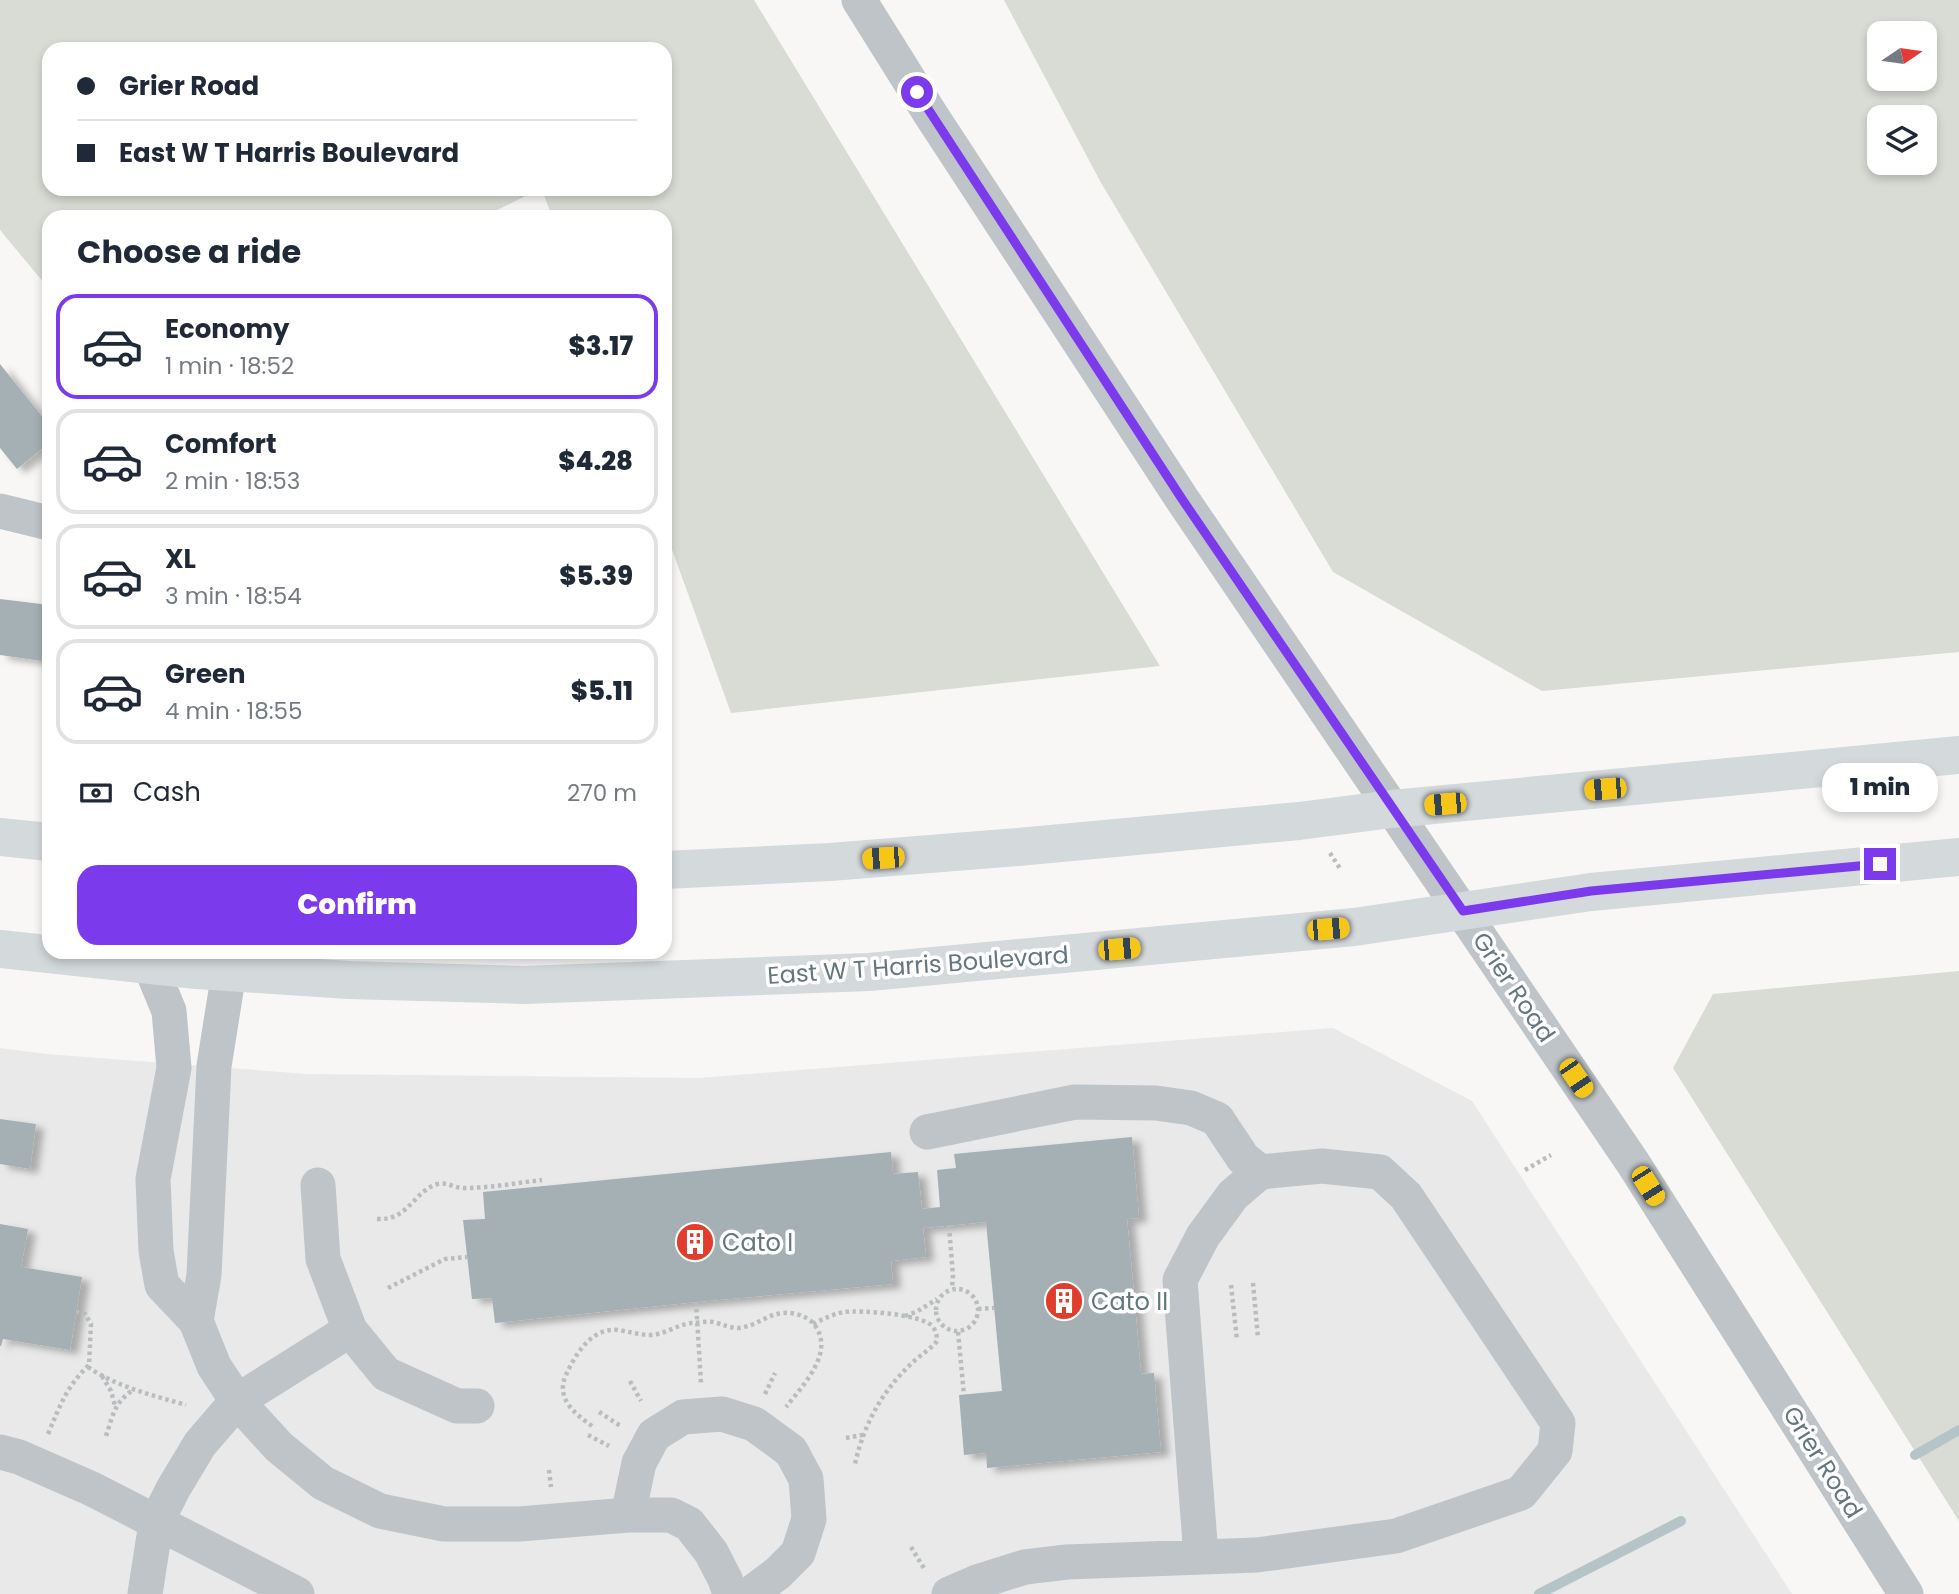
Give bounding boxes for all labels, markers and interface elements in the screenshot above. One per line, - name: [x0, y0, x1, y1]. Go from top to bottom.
- north arrow: [1867, 21, 1937, 91]
- map controls: [1867, 21, 1937, 175]
- text: Grier Road: [119, 68, 259, 104]
- route start: [901, 76, 933, 108]
- button: layers: [1867, 105, 1937, 175]
- text: East W T Harris Boulevard: [119, 135, 459, 171]
- text: Choose a ride: [77, 229, 301, 274]
- text: Economy: [165, 311, 289, 347]
- icon: car: [81, 315, 144, 378]
- text: $3.17: [568, 328, 633, 364]
- text: 1 min · 18:52: [165, 350, 294, 382]
- text: Comfort: [165, 426, 277, 462]
- icon: car: [81, 430, 144, 493]
- text: $4.28: [558, 443, 633, 479]
- text: 2 min · 18:53: [165, 465, 300, 497]
- text: XL: [165, 541, 196, 577]
- icon: car: [81, 545, 144, 608]
- text: $5.39: [559, 558, 633, 594]
- text: 3 min · 18:54: [165, 580, 302, 612]
- text: Green: [165, 656, 246, 692]
- icon: car: [81, 660, 144, 723]
- text: $5.11: [571, 673, 633, 709]
- text: 4 min · 18:55: [165, 695, 303, 727]
- callout: 1 min: [1822, 762, 1938, 812]
- text: 1 min: [1850, 771, 1910, 803]
- icon: cash: [77, 774, 115, 812]
- text: Cash: [133, 774, 201, 810]
- text: 270 m: [567, 777, 637, 809]
- car: [1584, 777, 1627, 801]
- car: [1424, 792, 1467, 816]
- car: [862, 846, 905, 870]
- route end: [1864, 848, 1896, 880]
- button: Confirm: [77, 865, 637, 945]
- car: [1307, 917, 1350, 941]
- street label: Grier Road: [1465, 925, 1563, 1049]
- car: [1098, 937, 1141, 961]
- street label: East W T Harris Boulevard: [766, 938, 1070, 992]
- car: [1556, 1055, 1597, 1101]
- car: [1628, 1163, 1669, 1209]
- building icon: Cato I: [674, 1221, 716, 1263]
- place label: Cato I: [722, 1226, 793, 1259]
- building icon: Cato II: [1043, 1280, 1085, 1322]
- place label: Cato II: [1091, 1285, 1168, 1318]
- street label: Grier Road: [1776, 1400, 1870, 1524]

